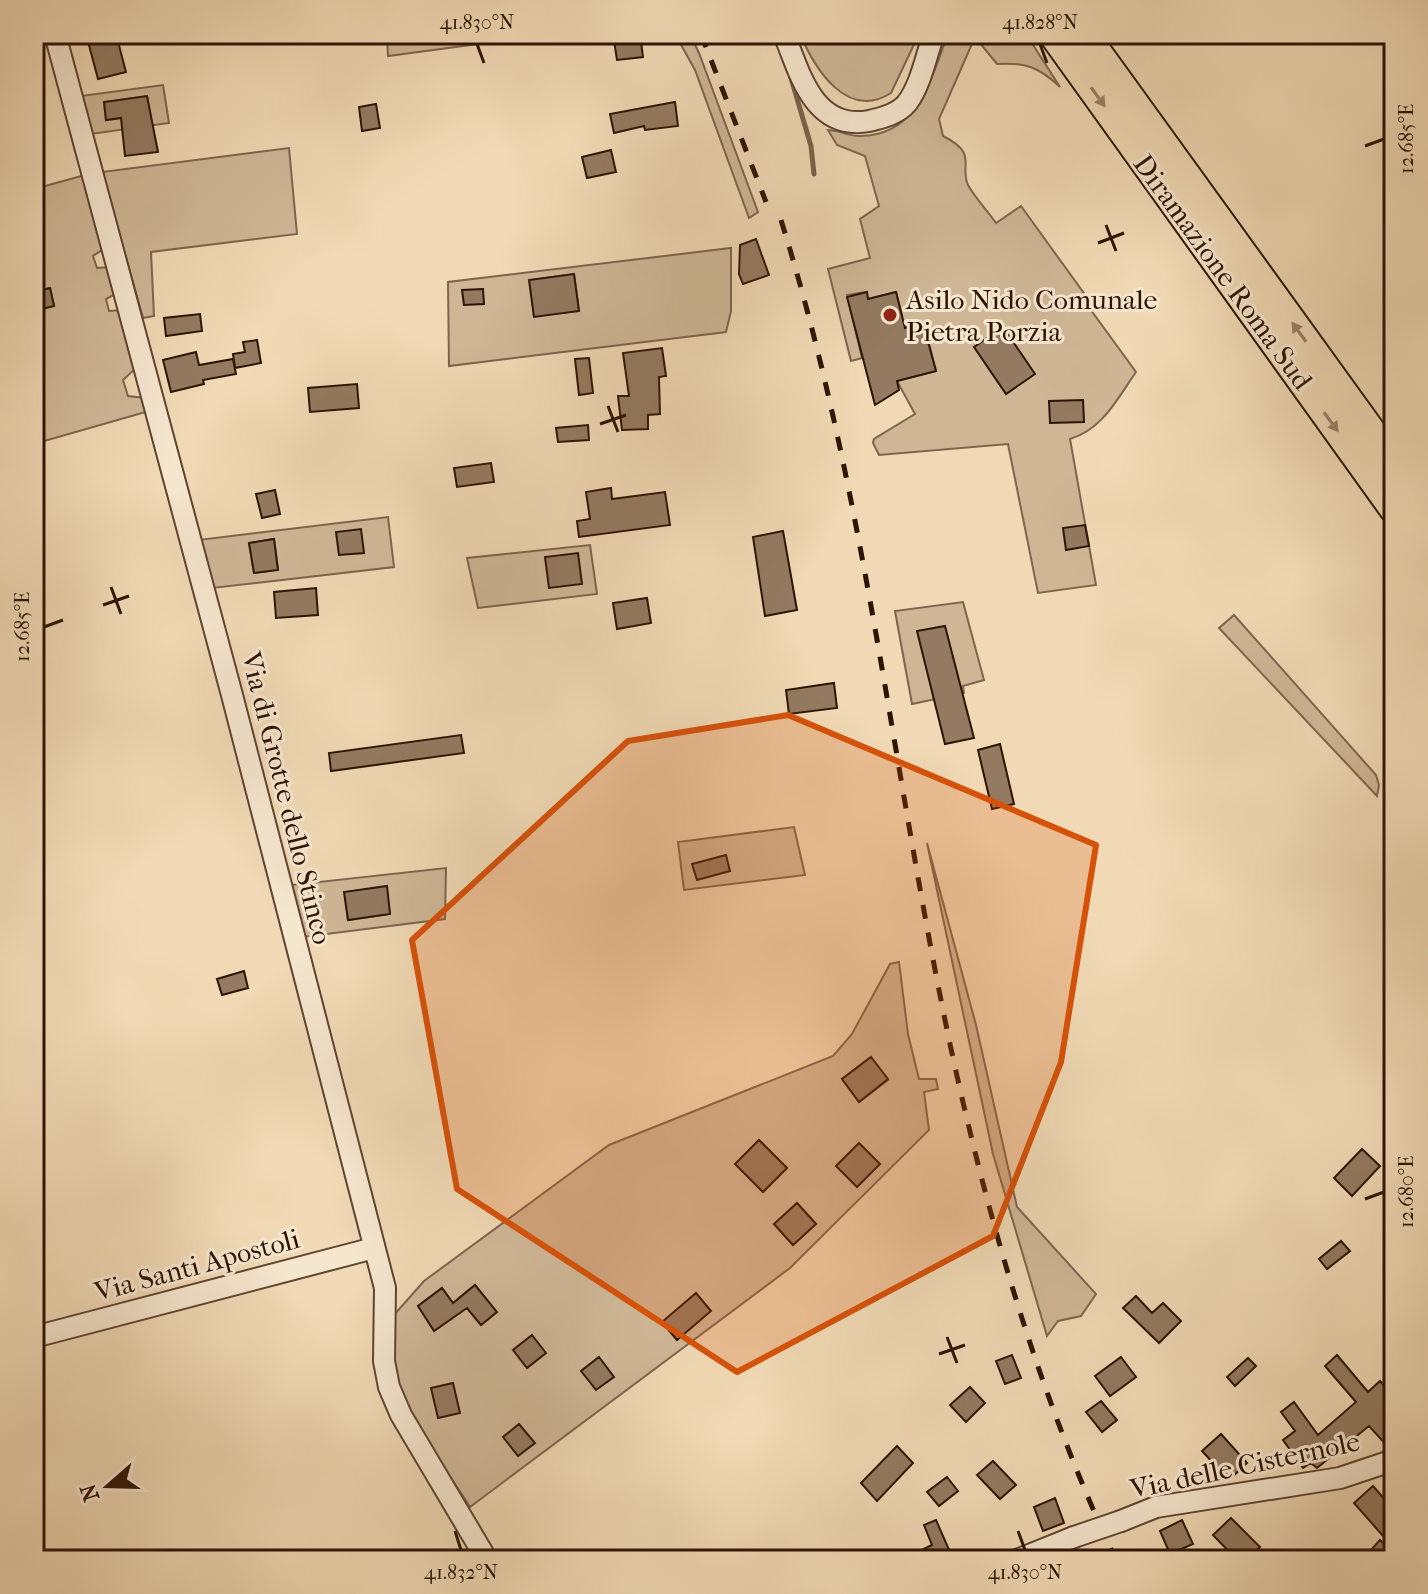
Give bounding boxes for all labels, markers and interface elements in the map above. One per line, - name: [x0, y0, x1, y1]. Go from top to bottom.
- text: 41.830°N: [440, 11, 514, 34]
- text: 41.828°N: [1002, 11, 1078, 34]
- one-way arrow: [1090, 87, 1105, 108]
- text: 12.685°E: [1395, 104, 1418, 174]
- street label: Diramazione Roma Sud: [1127, 148, 1320, 397]
- place label: Asilo Nido Comunale Pietra Porzia: [905, 283, 1157, 348]
- marker: Asilo Nido Comunale Pietra Porzia: [881, 306, 899, 324]
- one-way arrow: [1291, 321, 1307, 343]
- one-way arrow: [1323, 412, 1339, 433]
- text: 12.685°E: [11, 592, 34, 662]
- street label: Via di Grotte dello Stinco: [234, 647, 339, 948]
- text: 12.680°E: [1395, 1156, 1418, 1228]
- street label: Via Santi Apostoli: [90, 1222, 303, 1308]
- street label: Via delle Cisternole: [1126, 1425, 1363, 1506]
- north arrow: [68, 1446, 148, 1526]
- text: N: [75, 1480, 105, 1505]
- text: 41.832°N: [424, 1561, 498, 1584]
- text: 41.830°N: [988, 1561, 1062, 1584]

